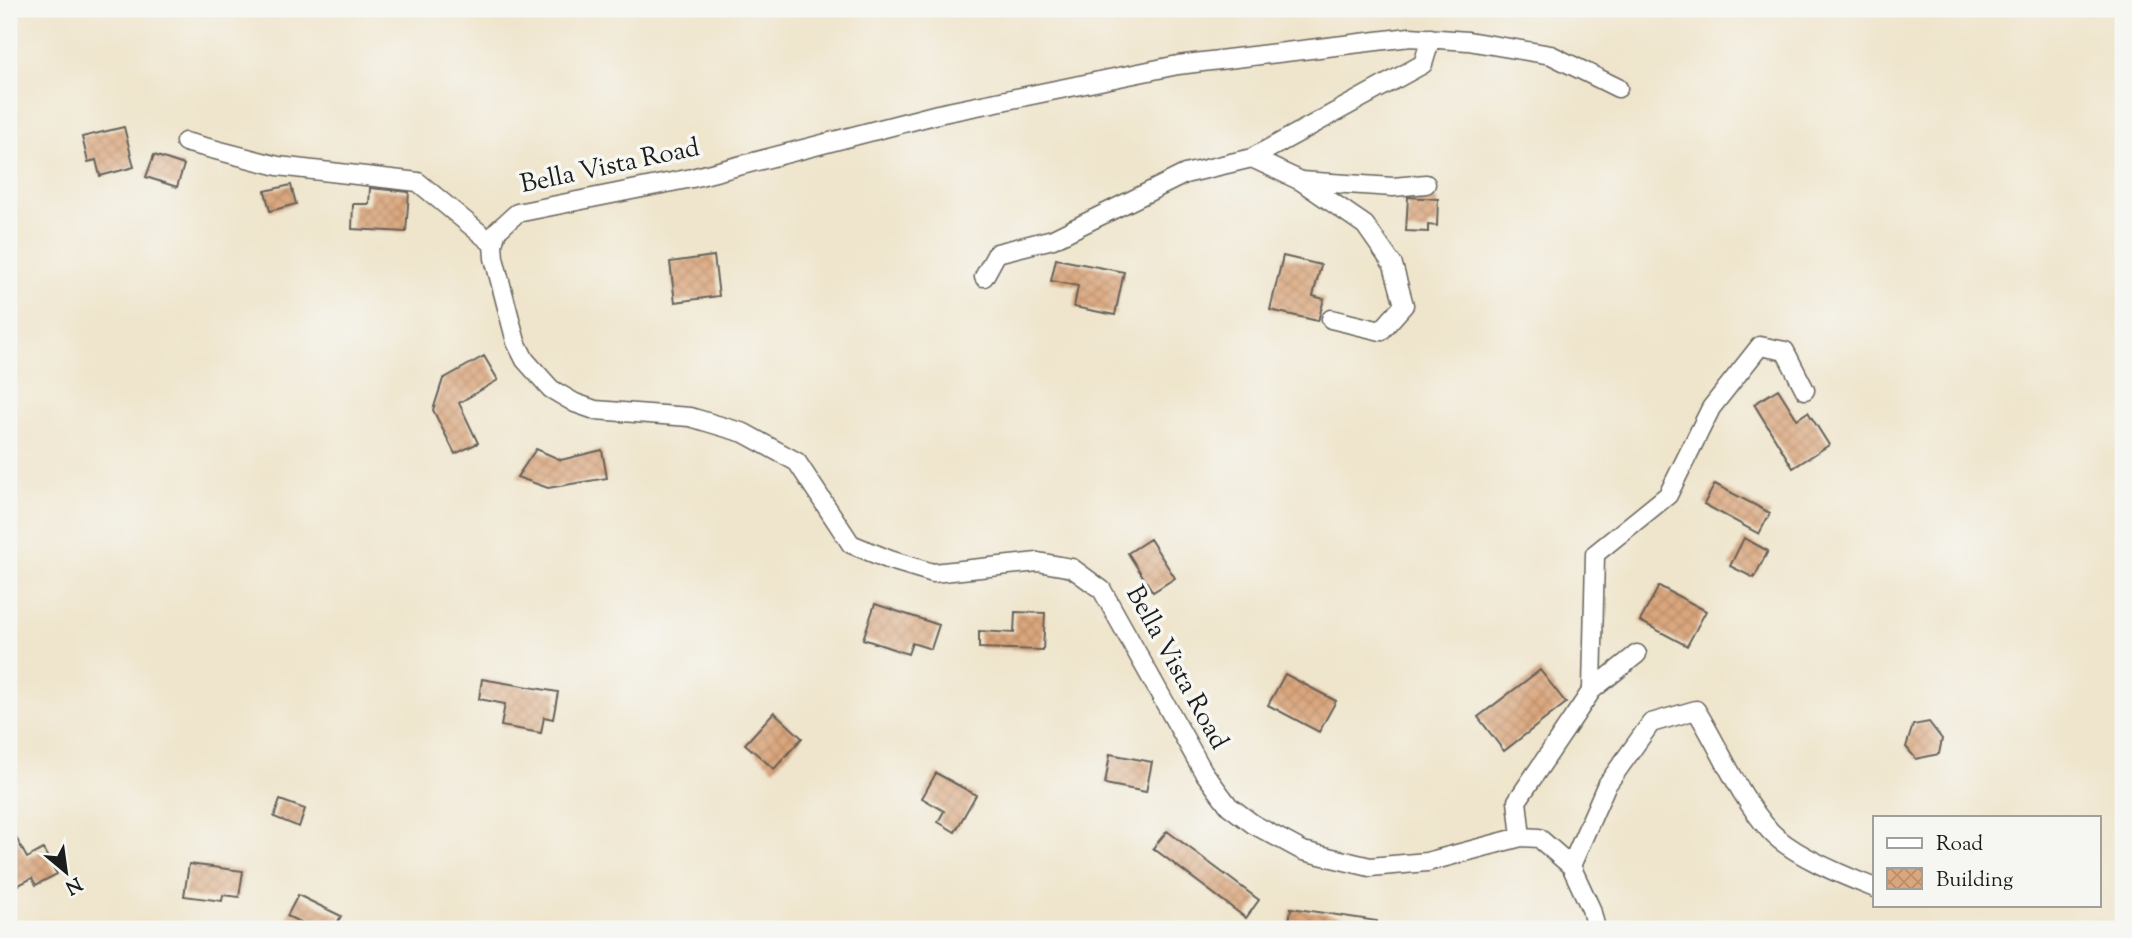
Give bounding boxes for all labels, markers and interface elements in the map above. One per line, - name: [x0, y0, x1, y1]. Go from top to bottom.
- street label: Bella Vista Road: [517, 130, 703, 204]
- street label: Bella Vista Road: [1116, 579, 1237, 757]
- legend: [1873, 816, 2100, 906]
- text: Road: [1936, 830, 1983, 860]
- north arrow: [32, 836, 102, 906]
- text: Building: [1936, 866, 2013, 896]
- text: N: [60, 869, 86, 900]

